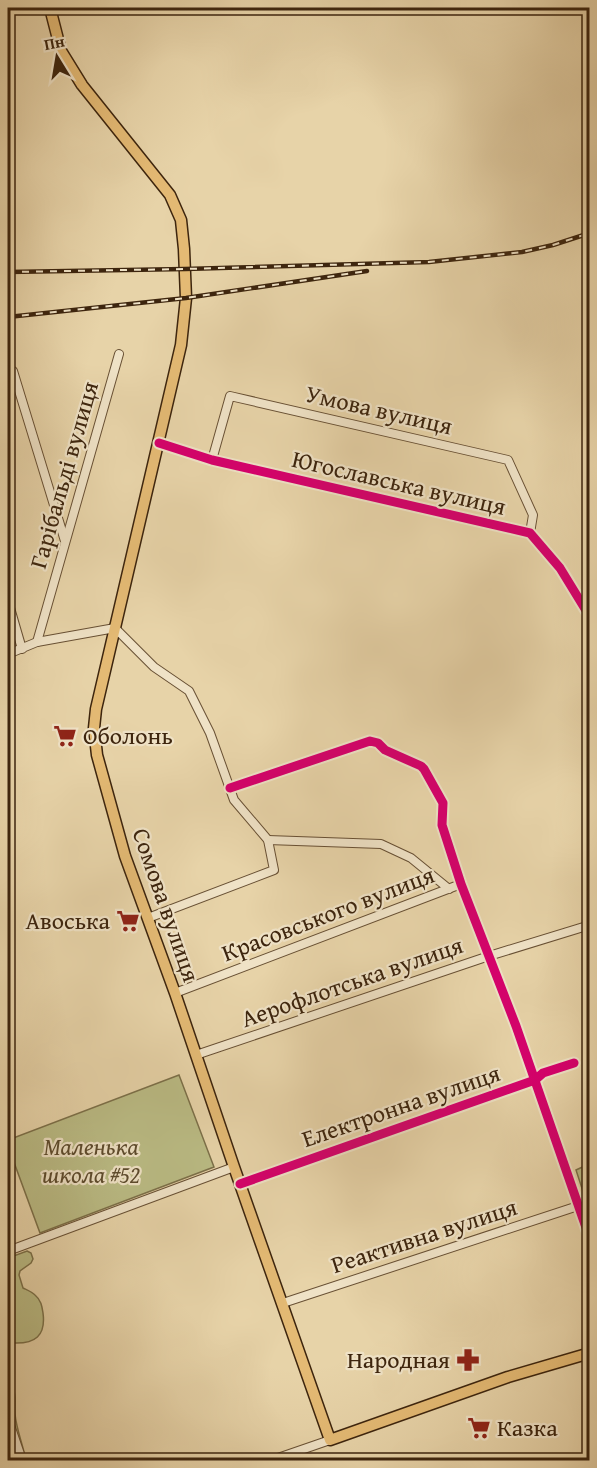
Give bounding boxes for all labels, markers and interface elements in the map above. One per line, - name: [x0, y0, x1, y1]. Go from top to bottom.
- north arrow: [27, 27, 87, 87]
- text: Пн: [42, 28, 67, 56]
- street label: Умова вулиця: [302, 376, 456, 443]
- street label: Гарібальді вулиця: [20, 377, 107, 573]
- street label: Югославська вулиця: [289, 441, 509, 524]
- place label: Оболонь: [83, 718, 173, 753]
- supermarket icon: Оболонь: [52, 723, 78, 749]
- street label: Сомова вулиця: [124, 823, 209, 986]
- street label: Красовського вулиця: [216, 857, 439, 970]
- place label: Авоська: [26, 903, 111, 938]
- supermarket icon: Авоська: [115, 908, 141, 934]
- street label: Аерофлотська вулиця: [236, 927, 468, 1036]
- street label: Електронна вулиця: [297, 1055, 505, 1156]
- park label: Маленька школа #52: [42, 1129, 140, 1192]
- street label: Реактивна вулиця: [326, 1189, 521, 1282]
- place label: Народная: [347, 1342, 450, 1377]
- pharmacy icon: Народная: [455, 1347, 481, 1373]
- place label: Казка: [497, 1410, 558, 1445]
- supermarket icon: Казка: [466, 1415, 492, 1441]

